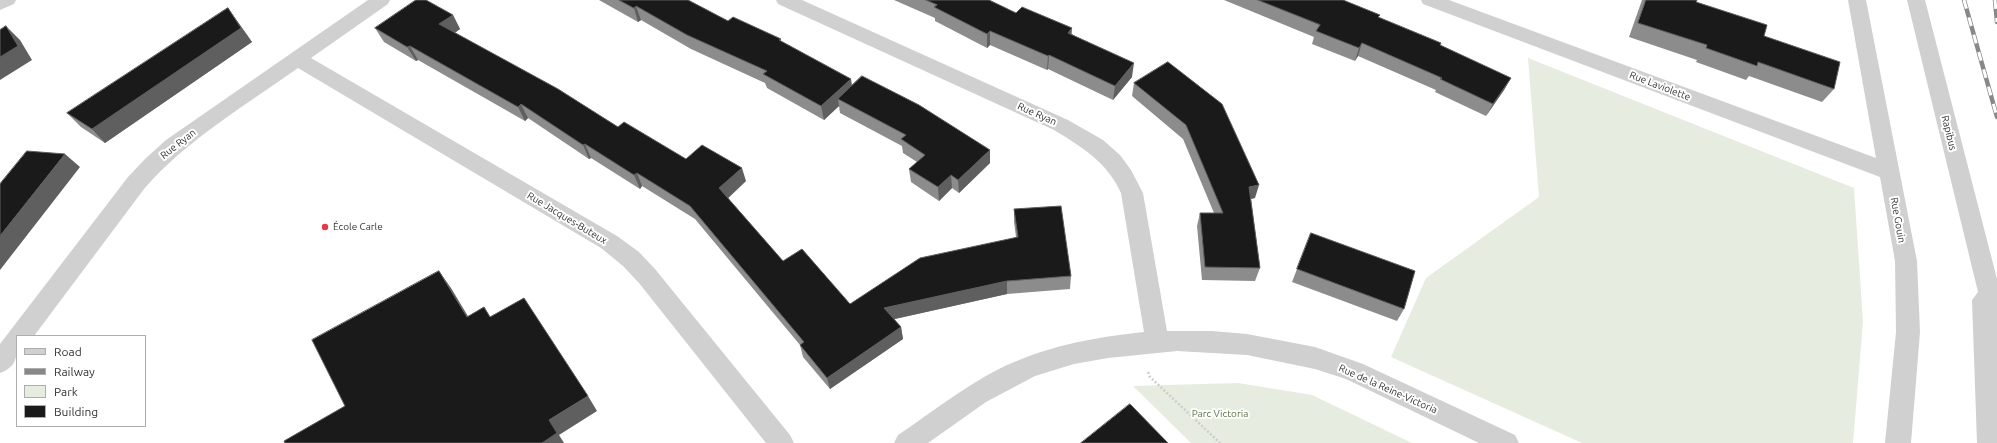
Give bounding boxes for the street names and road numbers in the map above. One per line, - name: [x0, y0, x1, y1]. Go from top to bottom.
- street label: Rue Laviolette: [1628, 69, 1692, 103]
- street label: Rue Ryan: [1016, 100, 1058, 128]
- street label: Rapibus: [1939, 114, 1959, 152]
- street label: Rue Ryan: [158, 126, 198, 162]
- street label: Rue Jacques-Buteux: [525, 189, 609, 247]
- street label: Rue Gouin: [1888, 196, 1908, 244]
- street label: Rue de la Reine-Victoria: [1337, 362, 1439, 416]

